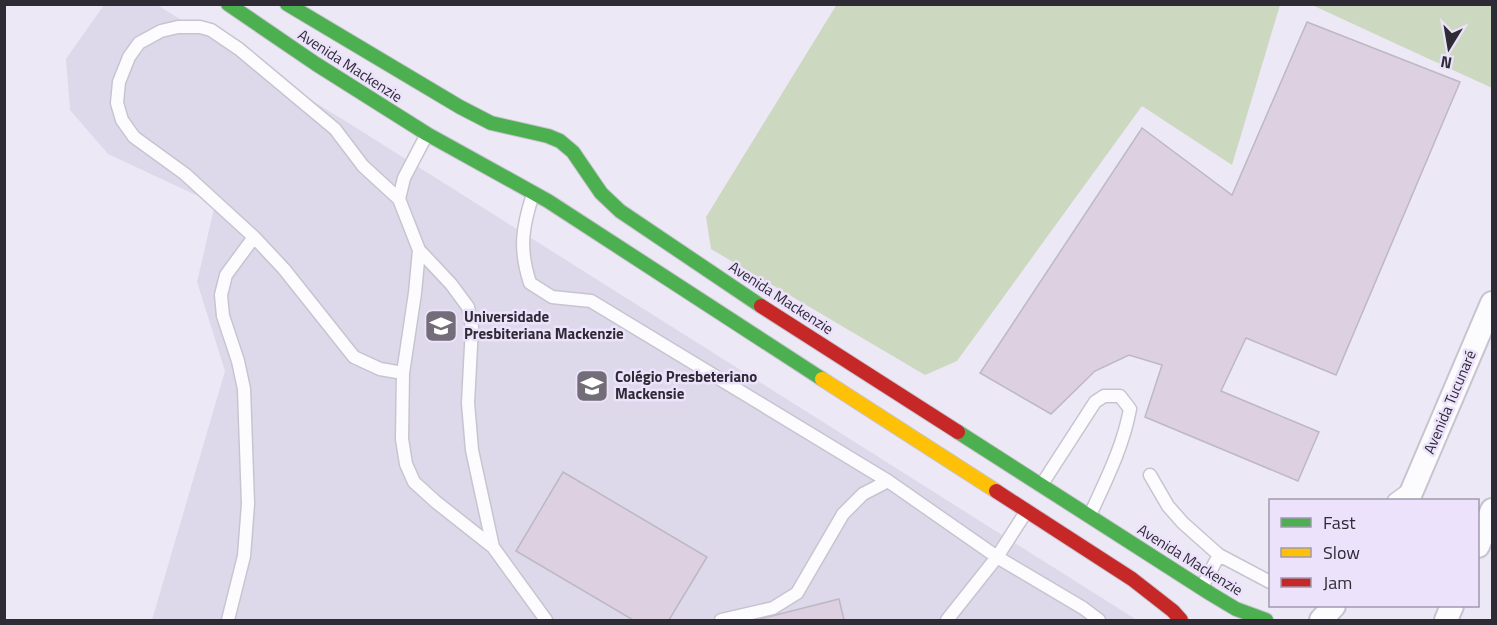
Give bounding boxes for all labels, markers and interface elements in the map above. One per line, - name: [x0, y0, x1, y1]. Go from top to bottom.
- north arrow: [1419, 18, 1479, 78]
- street label: Avenida Mackenzie: [294, 23, 407, 108]
- text: N: [1438, 50, 1454, 76]
- street label: Avenida Mackenzie: [725, 255, 838, 340]
- place label: Universidade Presbiteriana Mackenzie: [464, 305, 624, 345]
- school or university icon: Universidade Presbiteriana Mackenzie: [423, 308, 459, 344]
- street label: Avenida Tucunaré: [1417, 346, 1482, 457]
- place label: Colégio Presbeteriano Mackensie: [615, 365, 757, 405]
- school or university icon: Colégio Presbeteriano Mackensie: [574, 368, 610, 404]
- legend: [1269, 499, 1479, 607]
- text: Fast: [1323, 509, 1356, 536]
- street label: Avenida Mackenzie: [1133, 518, 1247, 601]
- text: Slow: [1323, 539, 1360, 566]
- text: Jam: [1323, 569, 1352, 596]

